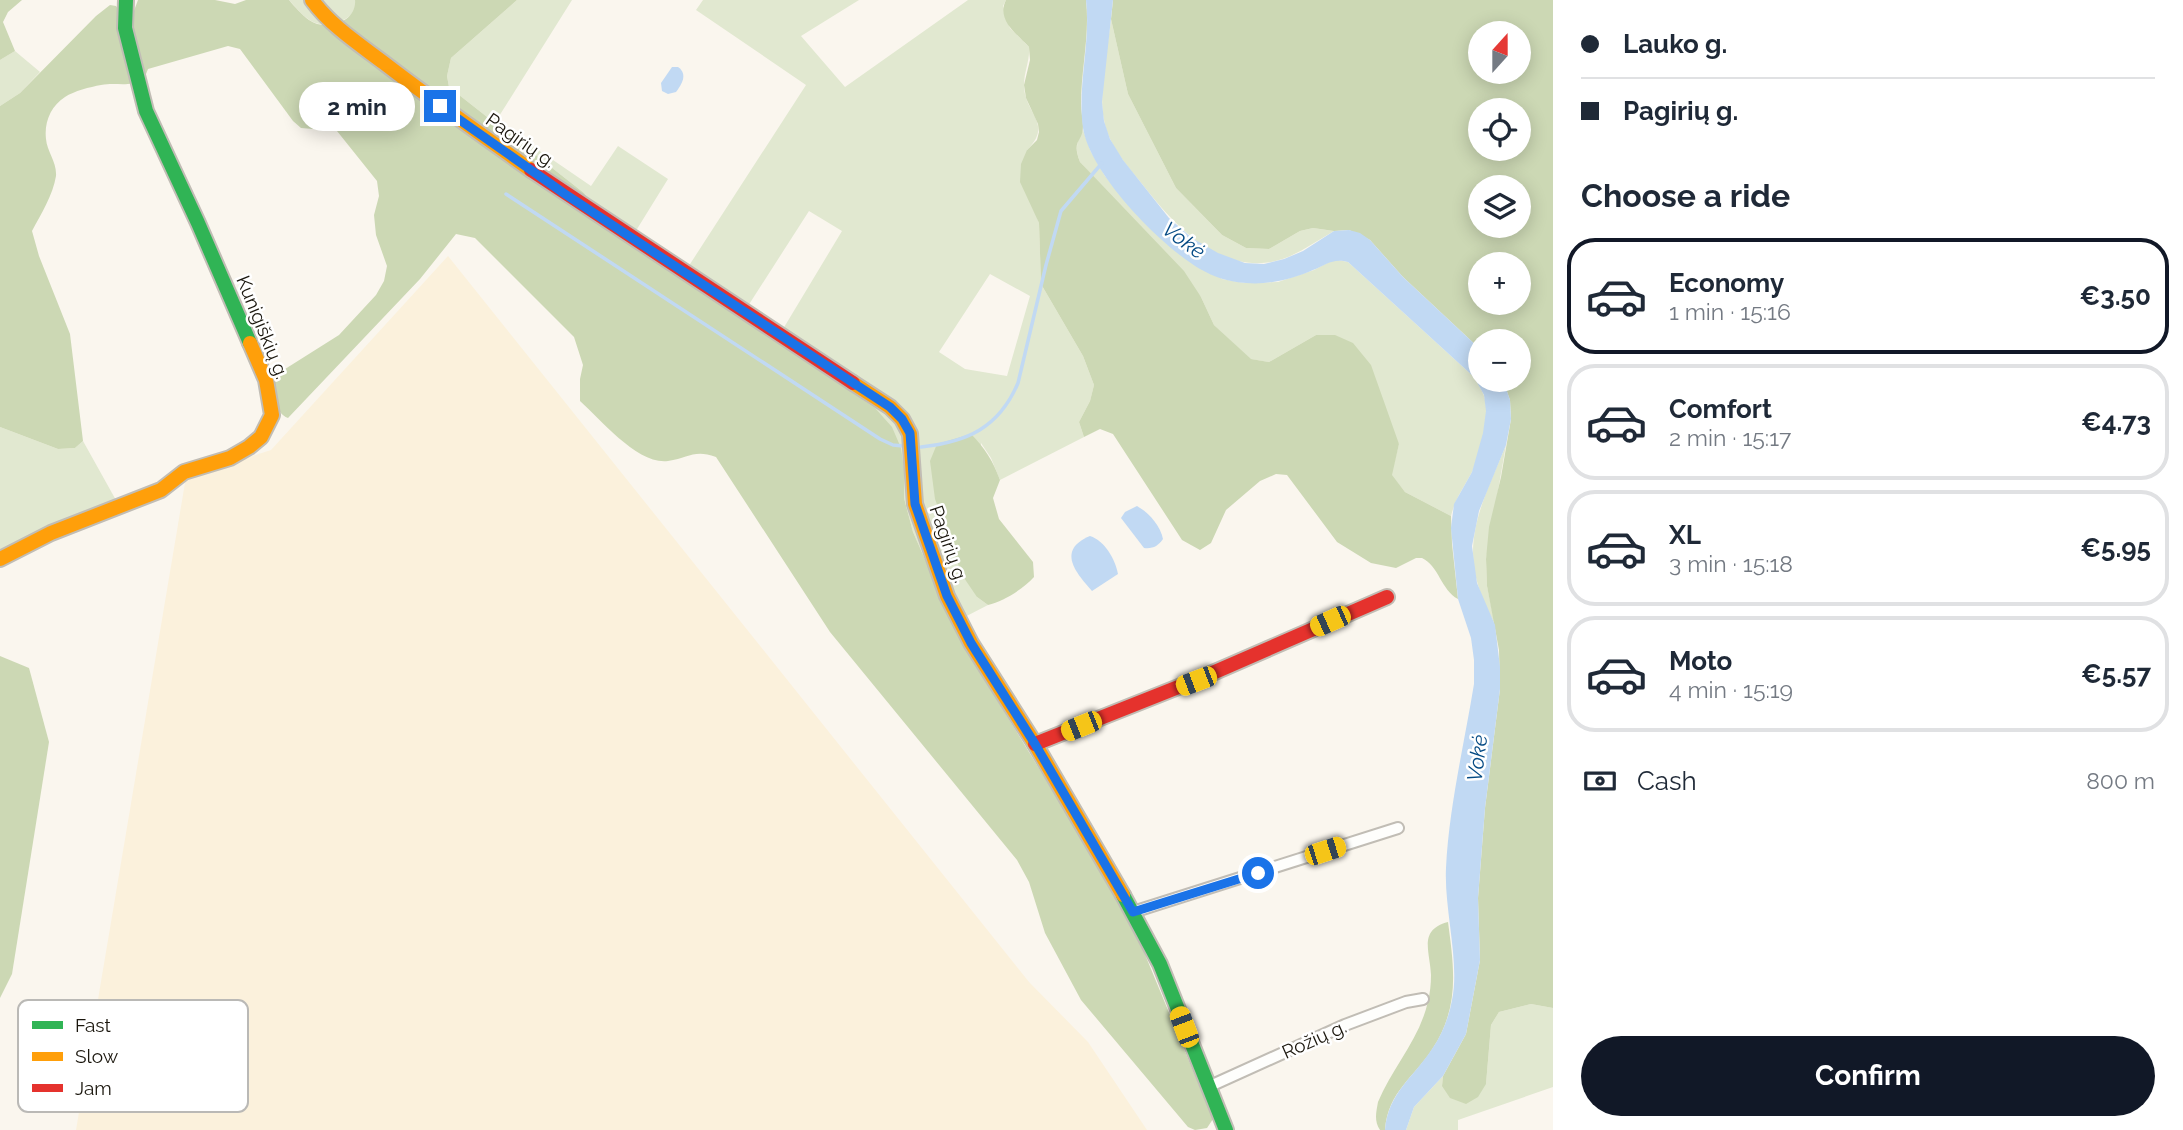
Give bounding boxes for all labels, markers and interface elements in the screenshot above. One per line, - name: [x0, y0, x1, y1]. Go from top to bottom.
- north arrow: [1468, 21, 1531, 84]
- map controls: [1468, 21, 1531, 392]
- text: Lauko g.: [1623, 29, 1727, 59]
- callout: 2 min: [300, 82, 416, 130]
- route end: [424, 90, 456, 122]
- text: 2 min: [327, 93, 387, 120]
- text: Pagirių g.: [1623, 96, 1738, 126]
- button: locate: [1468, 98, 1531, 161]
- street label: Pagirių g.: [482, 108, 560, 172]
- button: layers: [1468, 175, 1531, 238]
- text: Choose a ride: [1581, 177, 1790, 214]
- water label: Vokė: [1158, 216, 1210, 264]
- button: +: [1468, 252, 1531, 315]
- icon: car: [1585, 265, 1648, 328]
- text: Economy: [1669, 268, 1784, 298]
- street label: Kunigiškių g.: [232, 272, 294, 382]
- text: €3.50: [2080, 281, 2151, 311]
- text: 1 min · 15:16: [1669, 298, 1791, 325]
- button: −: [1468, 329, 1531, 392]
- icon: car: [1585, 391, 1648, 454]
- text: Comfort: [1669, 394, 1772, 424]
- text: €4.73: [2081, 407, 2151, 437]
- text: 2 min · 15:17: [1669, 424, 1791, 451]
- street label: Pagirių g.: [926, 502, 972, 586]
- icon: car: [1585, 517, 1648, 580]
- text: XL: [1669, 520, 1701, 550]
- text: €5.95: [2080, 533, 2151, 563]
- text: 3 min · 15:18: [1669, 550, 1793, 577]
- car: [1307, 603, 1354, 639]
- icon: car: [1585, 643, 1648, 706]
- text: Moto: [1669, 646, 1732, 676]
- text: €5.57: [2081, 659, 2151, 689]
- car: [1173, 664, 1220, 698]
- text: 4 min · 15:19: [1669, 676, 1793, 703]
- car: [1058, 708, 1105, 744]
- water label: Vokė: [1462, 733, 1492, 783]
- icon: cash: [1581, 762, 1619, 800]
- text: Cash: [1637, 766, 1697, 796]
- text: 800 m: [2086, 767, 2155, 794]
- car: [1302, 835, 1349, 867]
- route start: [1242, 857, 1274, 889]
- legend: [18, 1000, 248, 1112]
- car: [1167, 1004, 1202, 1050]
- text: Fast: [75, 1014, 111, 1036]
- street label: Rožių g.: [1278, 1015, 1350, 1063]
- button: Confirm: [1581, 1036, 2155, 1116]
- text: Slow: [75, 1045, 119, 1067]
- text: Jam: [75, 1077, 112, 1099]

